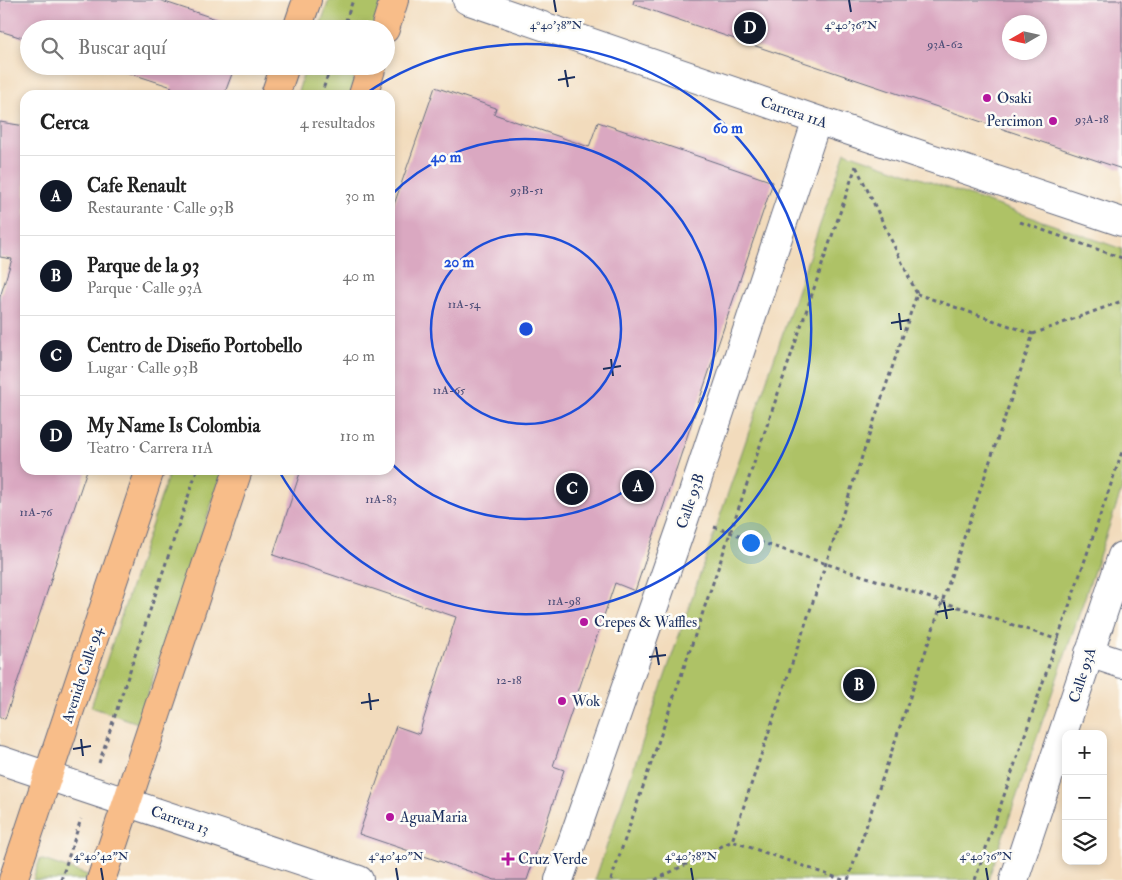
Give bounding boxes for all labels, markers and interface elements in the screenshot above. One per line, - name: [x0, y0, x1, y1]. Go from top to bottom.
- pin: D: [734, 9, 766, 47]
- north arrow: [1002, 15, 1047, 60]
- text: 4°40'38"N: [530, 18, 583, 33]
- text: 4°40'36"N: [824, 18, 878, 33]
- search box: [20, 20, 395, 75]
- icon: search: [38, 34, 66, 62]
- text: Buscar aquí: [78, 36, 166, 60]
- house number: 93A-62: [926, 37, 963, 52]
- place label: Osaki: [997, 89, 1032, 108]
- street label: Carrera 11A: [758, 92, 830, 133]
- marker: Osaki: [981, 92, 993, 104]
- text: Cerca: [40, 109, 89, 136]
- place label: Percimon: [986, 112, 1043, 131]
- house number: 93A-18: [1074, 112, 1109, 127]
- text: 4 resultados: [300, 113, 375, 133]
- marker: Percimon: [1047, 115, 1059, 127]
- text: 60 m: [713, 119, 743, 138]
- text: 40 m: [430, 148, 462, 167]
- text: Cafe Renault: [87, 174, 186, 198]
- house number: 93B-51: [509, 183, 544, 198]
- text: A: [51, 186, 61, 206]
- text: 30 m: [345, 186, 375, 206]
- text: Restaurante · Calle 93B: [87, 198, 234, 218]
- text: 20 m: [444, 253, 474, 272]
- text: Parque de la 93: [87, 254, 199, 278]
- text: B: [51, 266, 61, 286]
- text: 40 m: [342, 266, 375, 286]
- text: Parque · Calle 93A: [87, 278, 203, 298]
- house number: 11A-54: [448, 297, 481, 312]
- centre of rings: [517, 320, 535, 338]
- text: Centro de Diseño Portobello: [87, 334, 302, 358]
- text: C: [50, 346, 62, 366]
- text: 40 m: [342, 346, 375, 366]
- text: Lugar · Calle 93B: [87, 358, 198, 378]
- house number: 11A-65: [433, 383, 466, 398]
- text: My Name Is Colombia: [87, 414, 260, 438]
- text: D: [49, 426, 63, 446]
- text: 110 m: [340, 426, 375, 446]
- text: Teatro · Carrera 11A: [87, 438, 213, 458]
- pin: A: [622, 467, 654, 505]
- pin: C: [556, 470, 588, 508]
- street label: Calle 93B: [672, 471, 709, 531]
- house number: 11A-83: [365, 492, 397, 507]
- house number: 11A-76: [20, 505, 53, 520]
- your location: [738, 530, 764, 556]
- house number: 11A-98: [547, 594, 581, 609]
- place label: Crepes & Waffles: [594, 613, 697, 633]
- marker: Crepes & Waffles: [578, 616, 590, 628]
- street label: Avenida Calle 94: [58, 624, 107, 727]
- street label: Calle 93A: [1065, 645, 1100, 705]
- pin: B: [843, 666, 875, 704]
- house number: 12-18: [496, 673, 522, 688]
- place label: Wok: [571, 692, 600, 711]
- marker: Wok: [556, 695, 568, 707]
- map controls: [1062, 730, 1107, 865]
- button: +: [1062, 730, 1107, 775]
- button: −: [1062, 775, 1107, 820]
- street label: Carrera 13: [148, 802, 212, 839]
- place label: AguaMaria: [399, 808, 468, 827]
- marker: AguaMaria: [384, 811, 396, 823]
- button: layers: [1062, 820, 1107, 865]
- text: 4°40'42"N: [74, 849, 129, 864]
- text: 4°40'40"N: [368, 849, 424, 864]
- text: 4°40'38"N: [665, 849, 718, 864]
- text: 4°40'36"N: [959, 849, 1013, 864]
- place label: Cruz Verde: [518, 850, 587, 869]
- marker: Cruz Verde: [502, 853, 514, 865]

